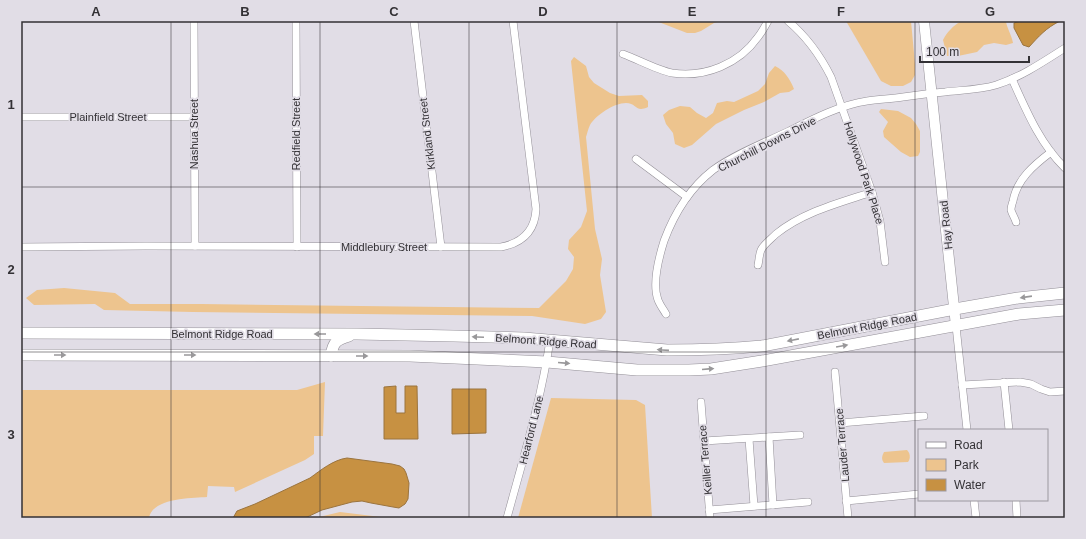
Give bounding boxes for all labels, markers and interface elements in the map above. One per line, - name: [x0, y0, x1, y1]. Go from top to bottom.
- text: A: [91, 4, 101, 19]
- text: B: [240, 4, 250, 19]
- text: C: [389, 4, 399, 19]
- text: D: [538, 4, 548, 19]
- text: E: [688, 4, 697, 19]
- text: F: [837, 4, 845, 19]
- text: G: [985, 4, 995, 19]
- scale bar: [920, 38, 1029, 64]
- text: 100 m: [926, 45, 959, 59]
- text: 1: [7, 97, 15, 112]
- street label: Kirkland Street: [417, 97, 437, 171]
- street label: Redfield Street: [290, 98, 302, 170]
- street label: Nashua Street: [188, 99, 200, 169]
- street label: Plainfield Street: [69, 111, 147, 123]
- street label: Churchill Downs Drive: [716, 114, 818, 174]
- street label: Hollywood Park Place: [842, 120, 886, 226]
- street label: Hay Road: [937, 200, 955, 250]
- street label: Middlebury Street: [341, 241, 427, 253]
- text: 2: [7, 262, 15, 277]
- one-way arrow: [1020, 294, 1032, 300]
- street label: Belmont Ridge Road: [816, 310, 918, 342]
- street label: Belmont Ridge Road: [171, 328, 273, 340]
- one-way arrow: [313, 331, 326, 337]
- street label: Belmont Ridge Road: [495, 331, 597, 351]
- one-way arrow: [472, 333, 484, 340]
- one-way arrow: [786, 337, 799, 343]
- one-way arrow: [836, 343, 848, 349]
- one-way arrow: [656, 347, 669, 353]
- one-way arrow: [54, 352, 67, 358]
- one-way arrow: [184, 352, 197, 358]
- one-way arrow: [356, 353, 369, 359]
- one-way arrow: [558, 360, 570, 367]
- one-way arrow: [702, 365, 714, 372]
- street label: Hearford Lane: [517, 394, 545, 466]
- street label: Lauder Terrace: [833, 408, 851, 482]
- street label: Keiller Terrace: [696, 425, 714, 495]
- text: 3: [7, 427, 15, 442]
- legend: [918, 429, 1048, 501]
- text: Road: [954, 438, 983, 452]
- text: Park: [954, 458, 980, 472]
- text: Water: [954, 478, 986, 492]

